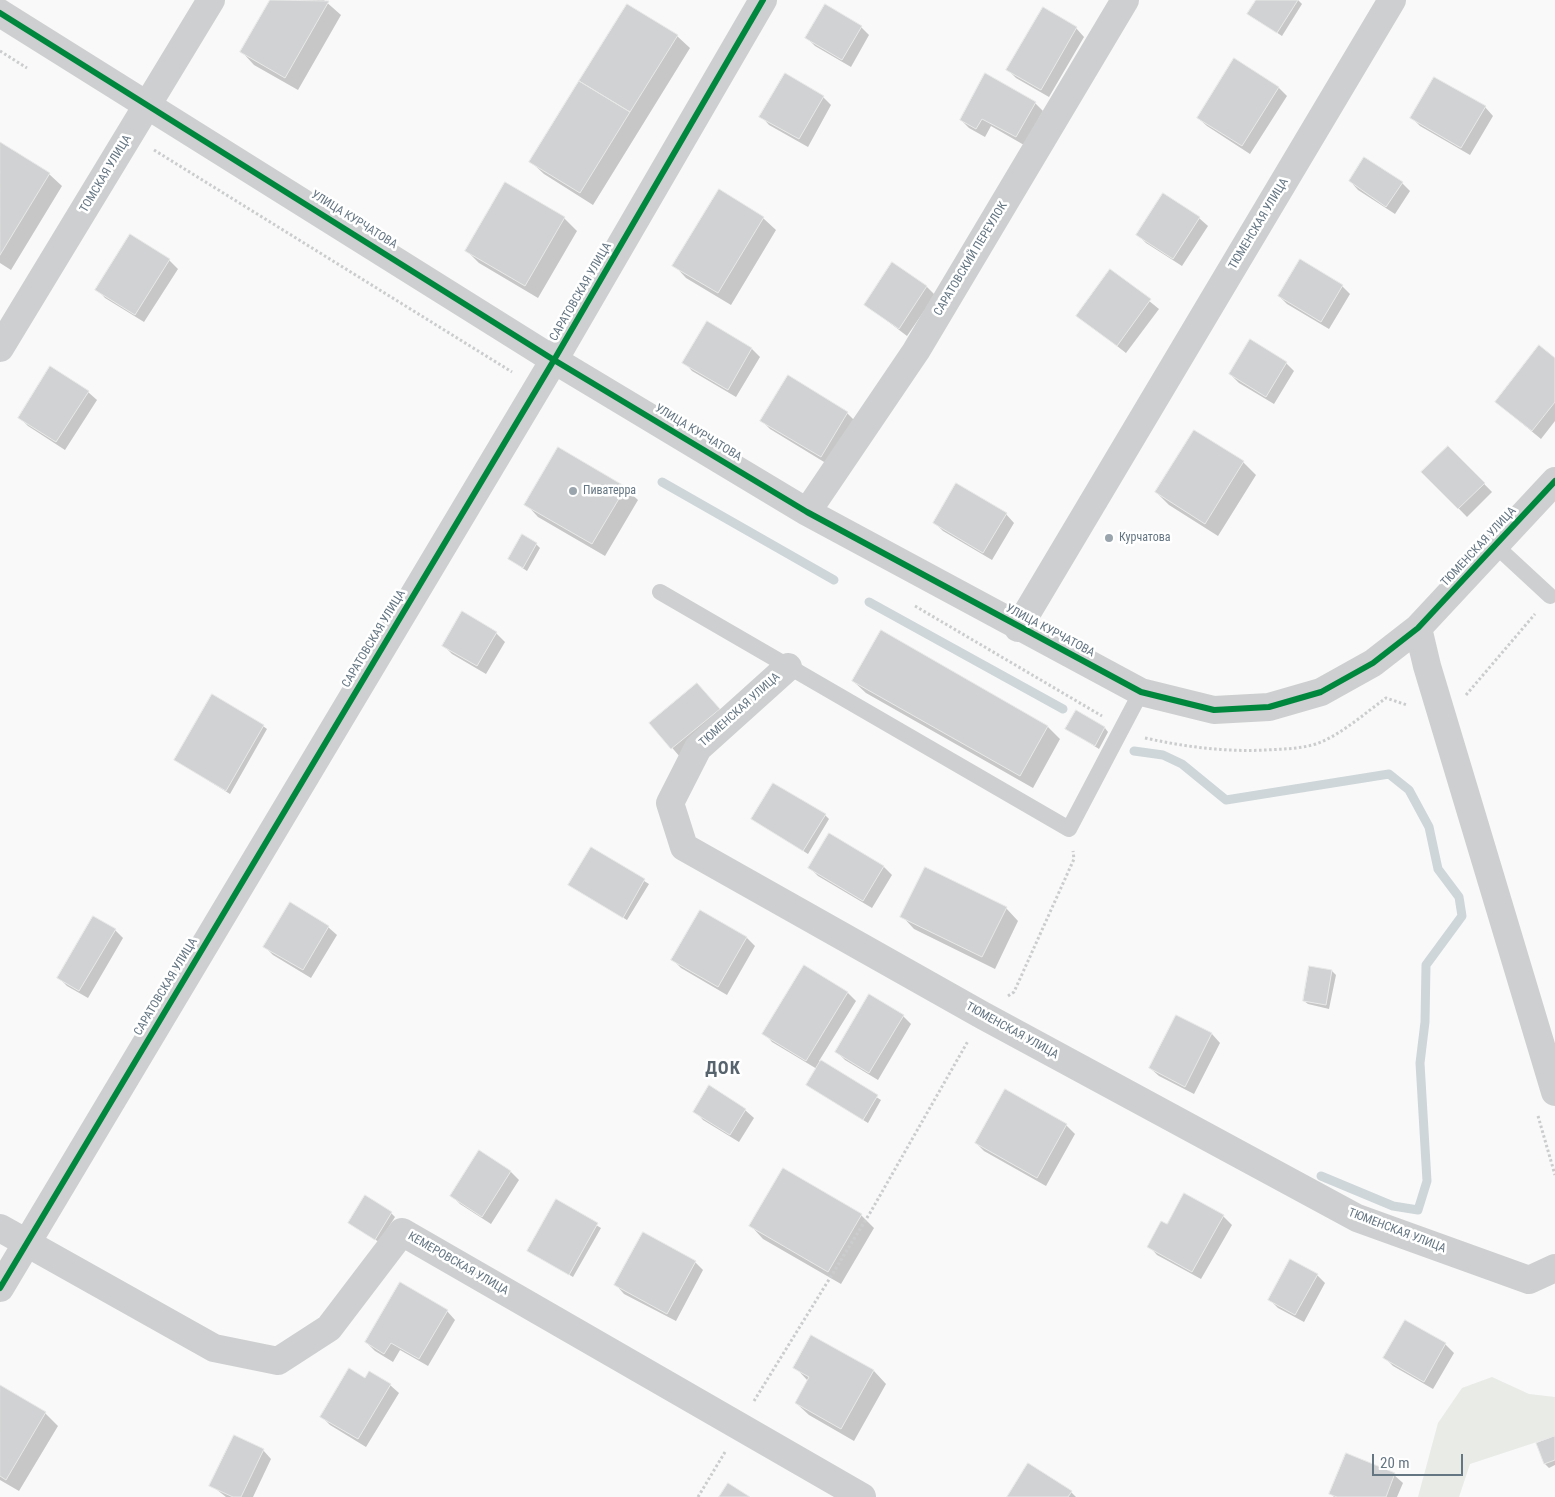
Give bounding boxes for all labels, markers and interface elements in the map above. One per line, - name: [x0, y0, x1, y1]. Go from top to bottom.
- street label: ТОМСКАЯ УЛИЦА: [77, 133, 135, 215]
- street label: ТЮМЕНСКАЯ УЛИЦА: [1226, 176, 1292, 272]
- street label: УЛИЦА КУРЧАТОВА: [308, 188, 400, 252]
- street label: САРАТОВСКИЙ ПЕРЕУЛОК: [931, 199, 1011, 319]
- street label: САРАТОВСКАЯ УЛИЦА: [547, 240, 615, 344]
- street label: УЛИЦА КУРЧАТОВА: [652, 401, 744, 465]
- place label: Пиватерра: [583, 484, 636, 498]
- marker: Пиватерра: [567, 485, 579, 497]
- street label: ТЮМЕНСКАЯ УЛИЦА: [1438, 504, 1520, 590]
- place label: Курчатова: [1119, 531, 1170, 545]
- marker: Курчатова: [1103, 532, 1115, 544]
- street label: САРАТОВСКАЯ УЛИЦА: [339, 588, 409, 690]
- street label: УЛИЦА КУРЧАТОВА: [1003, 601, 1097, 661]
- street label: ТЮМЕНСКАЯ УЛИЦА: [697, 670, 783, 750]
- street label: САРАТОВСКАЯ УЛИЦА: [131, 936, 201, 1038]
- street label: ТЮМЕНСКАЯ УЛИЦА: [963, 1000, 1061, 1062]
- district label: ДОК: [705, 1058, 741, 1080]
- street label: ТЮМЕНСКАЯ УЛИЦА: [1346, 1206, 1448, 1256]
- street label: КЕМЕРОВСКАЯ УЛИЦА: [405, 1229, 511, 1299]
- scale bar: [1375, 1444, 1466, 1476]
- text: 20 m: [1380, 1454, 1410, 1472]

